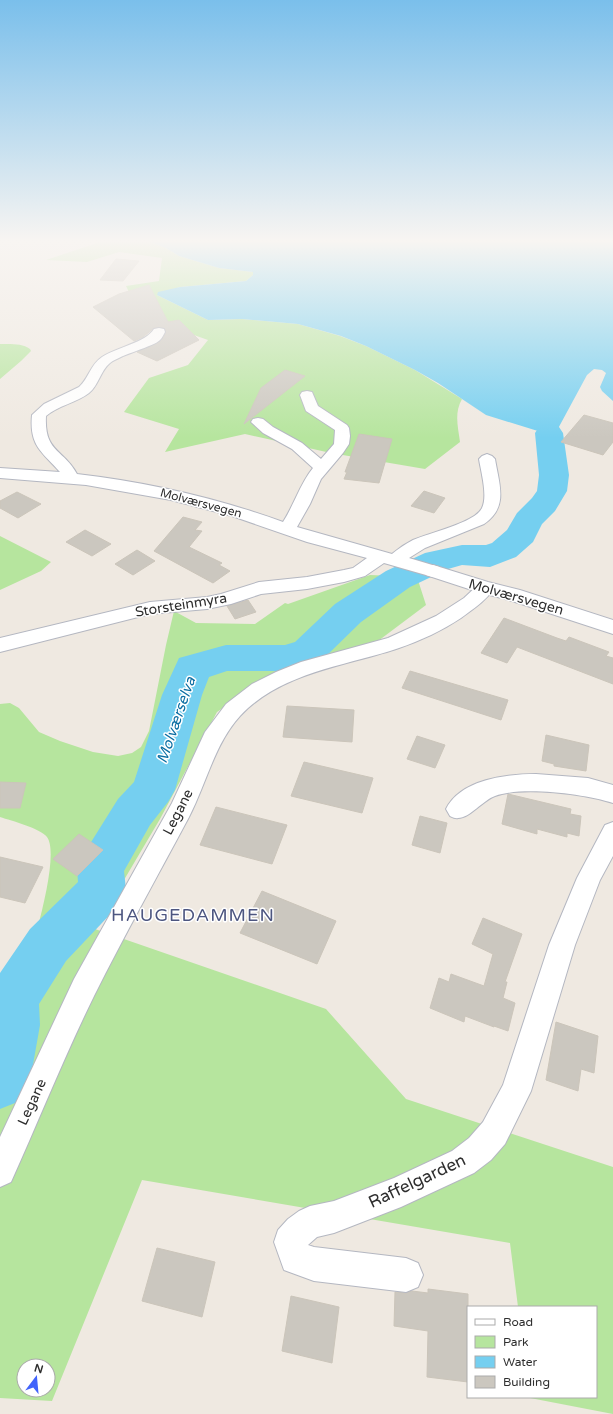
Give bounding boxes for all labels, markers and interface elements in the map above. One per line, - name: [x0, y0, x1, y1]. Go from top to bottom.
- street label: Molværsvegen: [159, 485, 243, 521]
- street label: Molværsvegen: [467, 575, 565, 619]
- street label: Storsteinmyra: [134, 589, 228, 621]
- water label: Molværselva: [153, 674, 199, 766]
- street label: Legane: [159, 786, 197, 838]
- district label: HAUGEDAMMEN: [111, 904, 275, 926]
- street label: Legane: [14, 1076, 50, 1128]
- street label: Raffelgarden: [365, 1149, 469, 1213]
- legend: [467, 1306, 597, 1398]
- text: Road: [503, 1315, 533, 1329]
- text: Park: [503, 1335, 529, 1349]
- text: Water: [503, 1355, 538, 1369]
- north arrow: [16, 1358, 56, 1398]
- text: N: [33, 1361, 45, 1376]
- text: Building: [503, 1375, 550, 1389]

